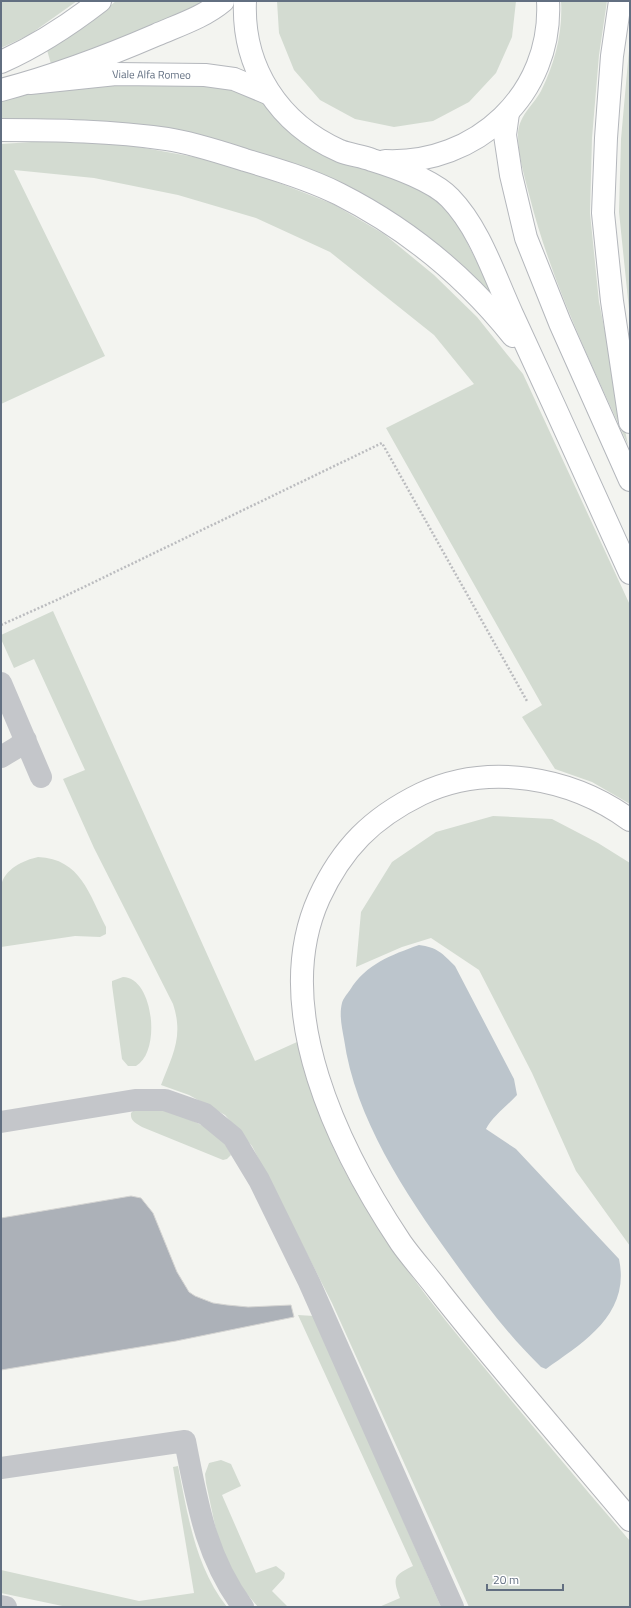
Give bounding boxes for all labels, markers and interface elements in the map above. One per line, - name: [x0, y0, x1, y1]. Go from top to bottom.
- street label: Viale Alfa Romeo: [111, 66, 191, 83]
- scale bar: [487, 1566, 563, 1592]
- text: 20 m: [493, 1570, 519, 1589]

